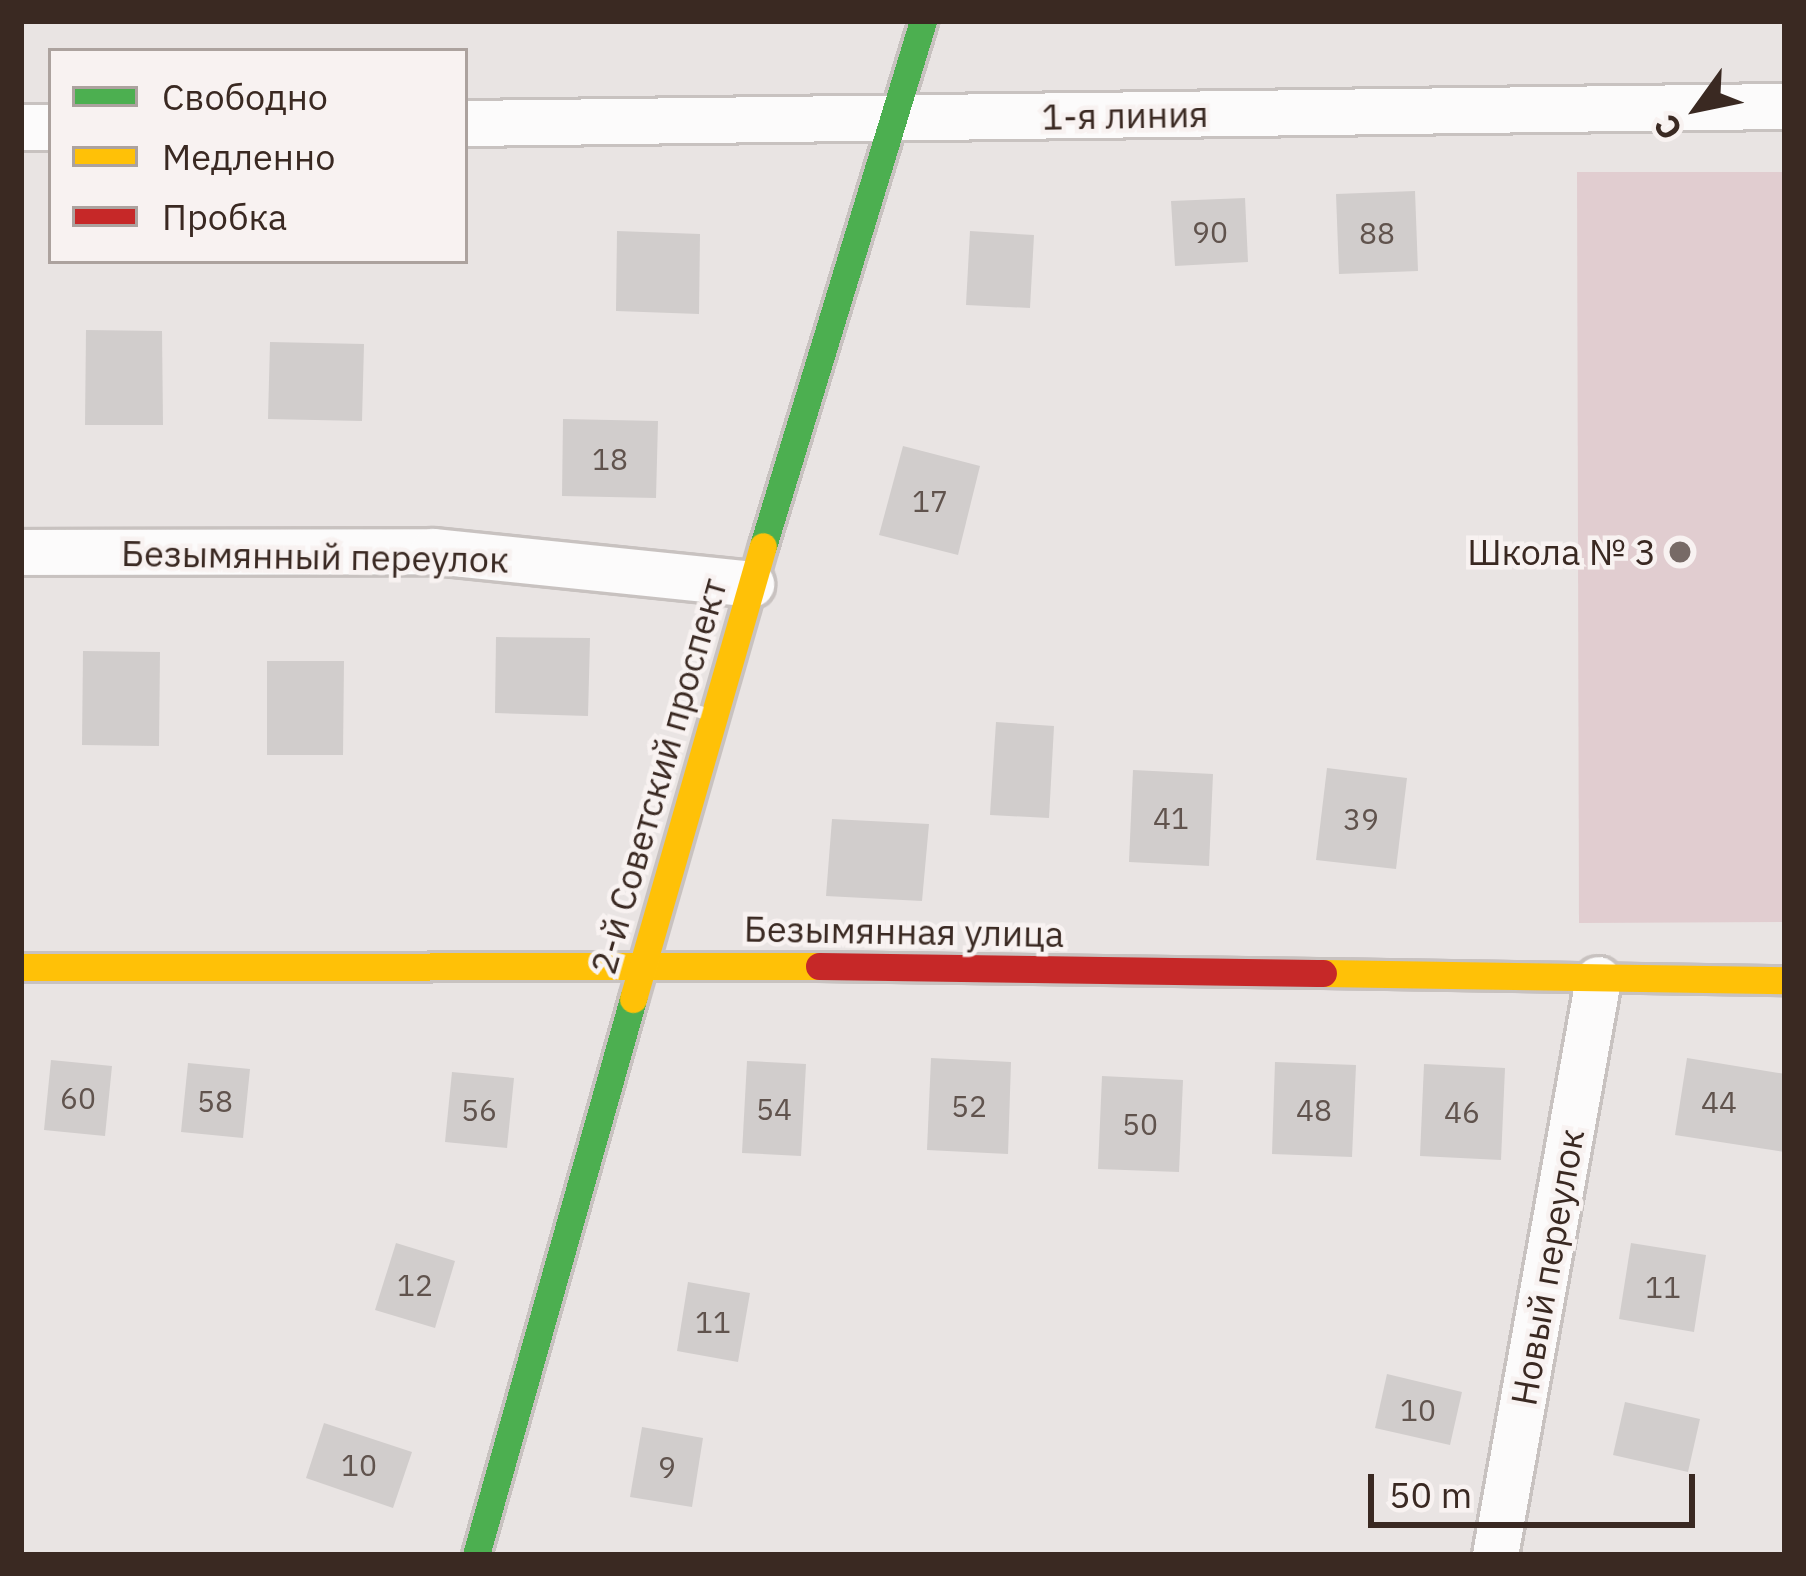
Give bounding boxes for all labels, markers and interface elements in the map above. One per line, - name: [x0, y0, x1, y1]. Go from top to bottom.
- legend: [48, 48, 468, 264]
- north arrow: [1638, 48, 1758, 168]
- text: Свободно: [162, 73, 328, 120]
- street label: 1-я линия: [1041, 92, 1209, 138]
- text: С: [1644, 107, 1691, 149]
- text: Медленно: [162, 133, 335, 180]
- text: Пробка: [162, 193, 287, 240]
- house number: 90: [1192, 214, 1228, 250]
- house number: 88: [1359, 215, 1395, 251]
- house number: 18: [592, 441, 628, 477]
- house number: 17: [912, 483, 948, 519]
- place label: Школа № 3: [1467, 530, 1656, 574]
- street label: Безымянный переулок: [121, 531, 509, 581]
- marker: Школа № 3: [1667, 539, 1693, 565]
- street label: 2-й Советский проспект: [581, 573, 735, 979]
- house number: 41: [1153, 800, 1189, 836]
- house number: 39: [1343, 801, 1379, 837]
- street label: Безымянная улица: [744, 907, 1064, 955]
- house number: 60: [60, 1080, 96, 1116]
- house number: 58: [197, 1083, 233, 1119]
- house number: 44: [1701, 1084, 1737, 1120]
- house number: 52: [951, 1088, 987, 1124]
- house number: 54: [756, 1091, 792, 1127]
- house number: 56: [461, 1092, 497, 1128]
- house number: 48: [1296, 1092, 1332, 1128]
- house number: 46: [1444, 1094, 1480, 1130]
- house number: 50: [1122, 1106, 1158, 1142]
- street label: Новый переулок: [1501, 1125, 1593, 1409]
- house number: 12: [397, 1267, 433, 1303]
- house number: 11: [1645, 1269, 1681, 1305]
- house number: 11: [695, 1304, 731, 1340]
- house number: 10: [1400, 1392, 1436, 1428]
- house number: 10: [341, 1447, 377, 1483]
- house number: 9: [658, 1449, 676, 1485]
- scale bar: [1374, 1450, 1701, 1524]
- text: 50 m: [1389, 1471, 1472, 1518]

